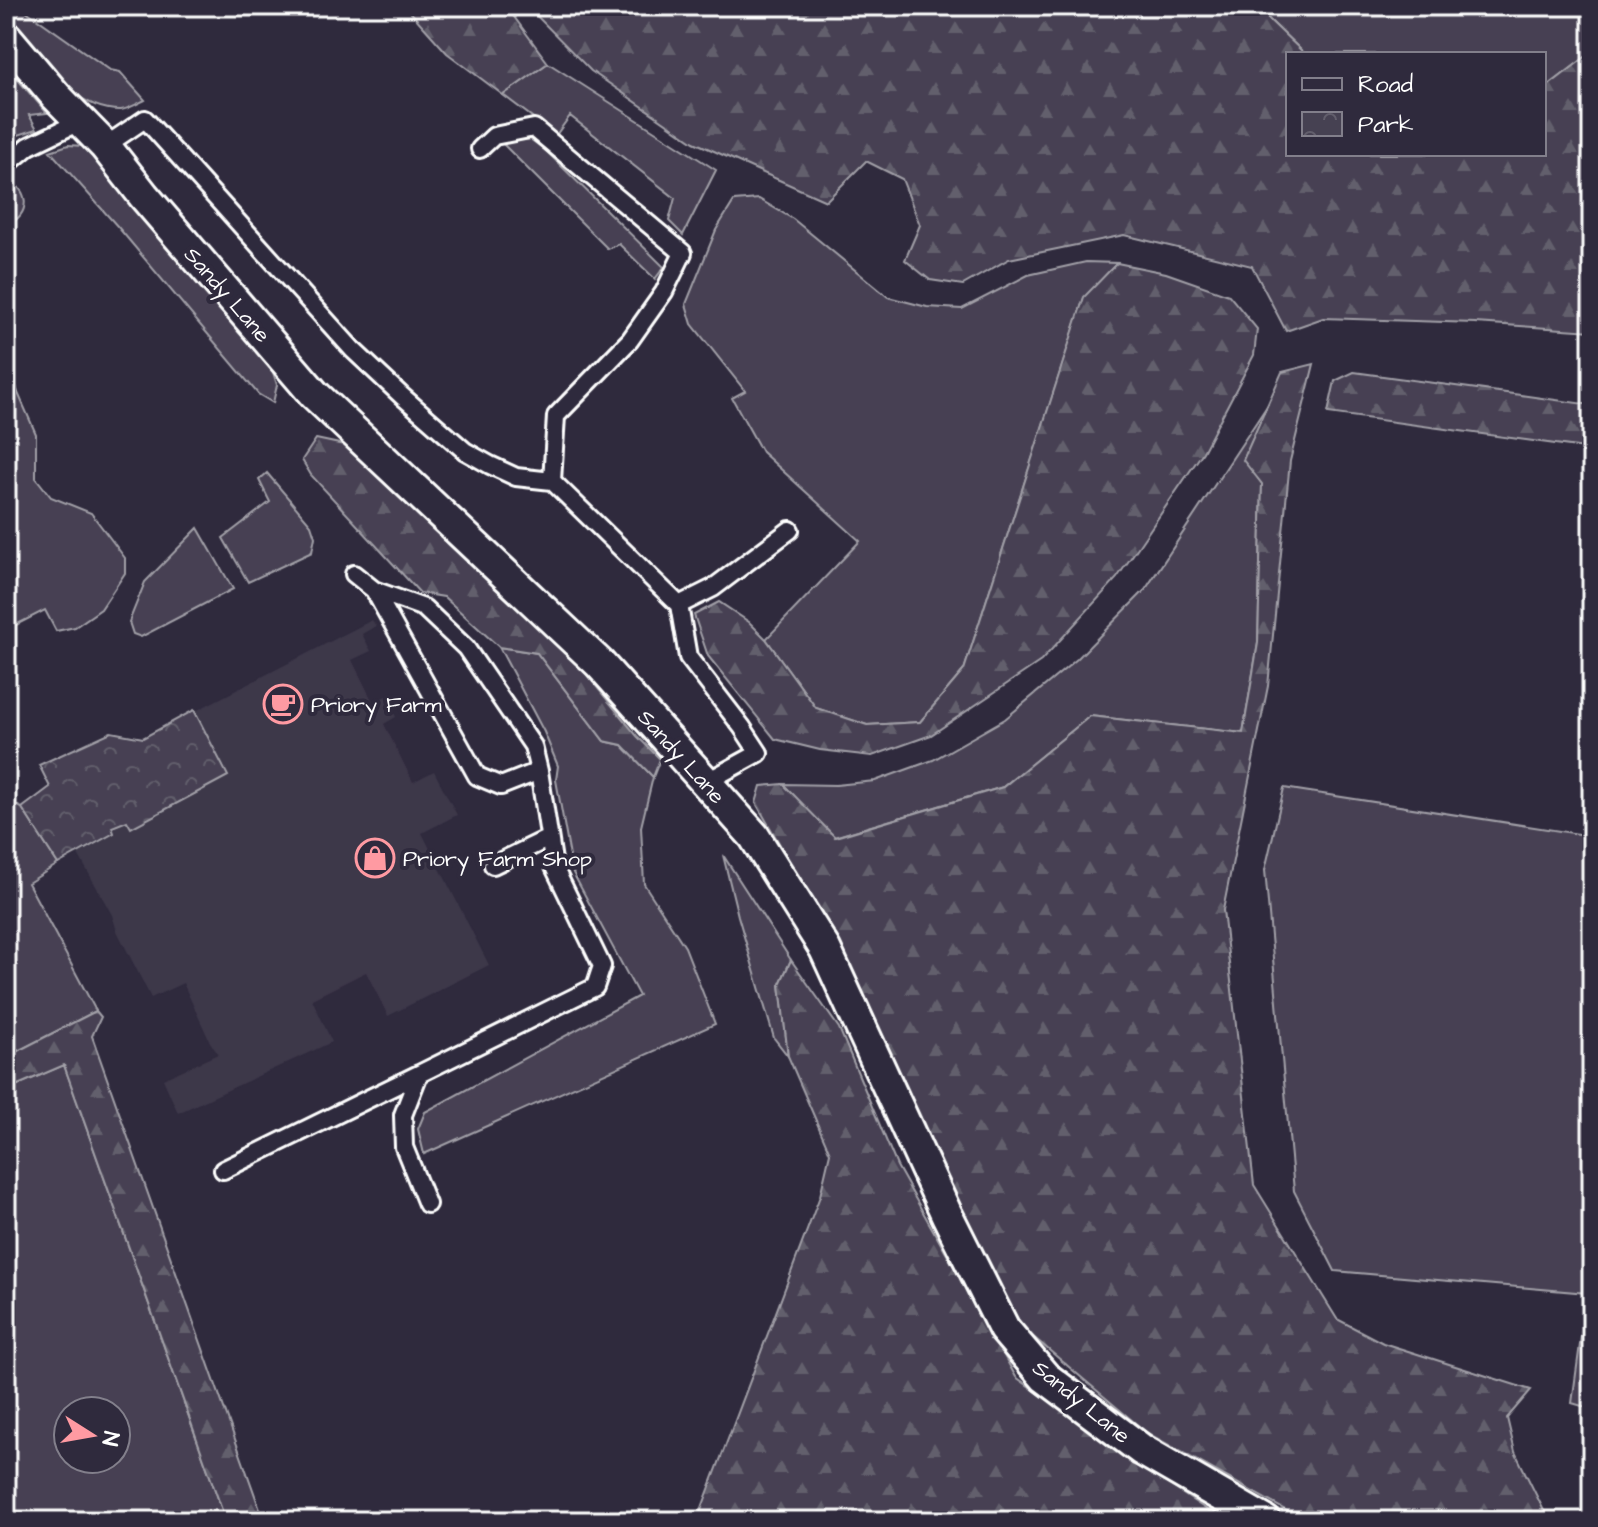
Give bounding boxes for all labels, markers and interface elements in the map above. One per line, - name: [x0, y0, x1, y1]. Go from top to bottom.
- legend: [1286, 52, 1546, 156]
- text: Road: [1358, 68, 1413, 102]
- text: Park: [1358, 108, 1414, 142]
- street label: Sandy Lane: [176, 240, 277, 350]
- cafe icon: Priory Farm: [262, 683, 304, 725]
- place label: Priory Farm: [311, 690, 442, 722]
- street label: Sandy Lane: [629, 703, 732, 812]
- shop icon: Priory Farm Shop: [354, 837, 396, 879]
- place label: Priory Farm Shop: [403, 844, 592, 876]
- street label: Sandy Lane: [1025, 1353, 1137, 1452]
- north arrow: [52, 1395, 132, 1475]
- text: N: [94, 1429, 127, 1448]

